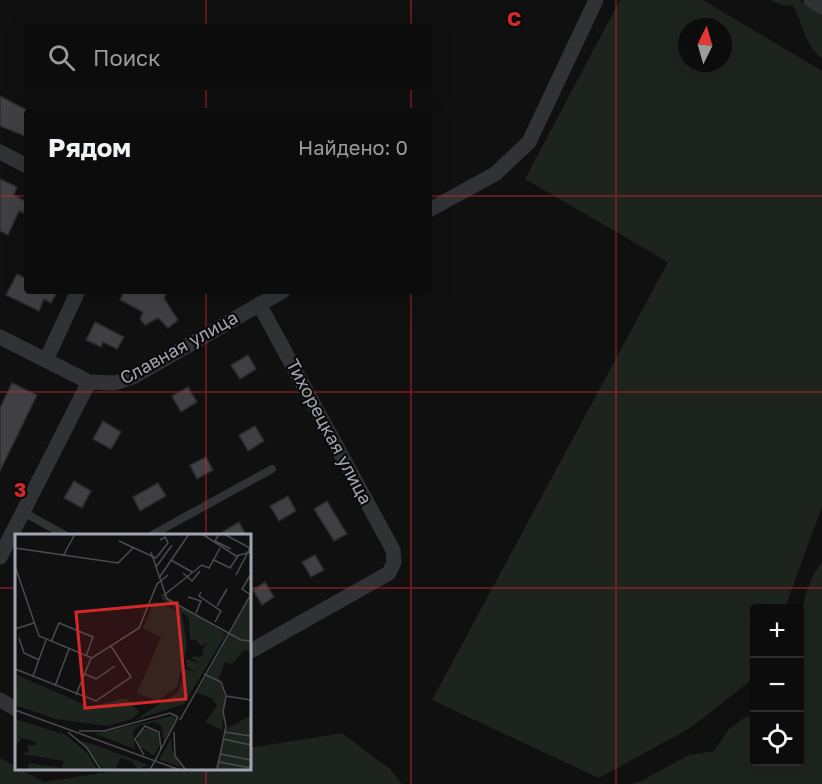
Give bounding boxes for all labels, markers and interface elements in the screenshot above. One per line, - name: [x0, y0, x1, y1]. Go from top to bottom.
- text: C: [507, 6, 521, 30]
- north arrow: [678, 18, 732, 72]
- search box: [24, 24, 432, 90]
- icon: search: [45, 41, 78, 74]
- text: Поиск: [93, 44, 161, 71]
- text: Рядом: [48, 132, 131, 163]
- text: Найдено: 0: [298, 135, 408, 159]
- street label: Славная улица: [116, 306, 241, 389]
- street label: Тихорецкая улица: [282, 355, 377, 508]
- text: 3: [14, 477, 26, 501]
- inset map: [15, 534, 250, 769]
- map controls: [750, 604, 804, 766]
- button: +: [750, 604, 804, 658]
- button: −: [750, 658, 804, 712]
- button: locate: [750, 712, 804, 766]

